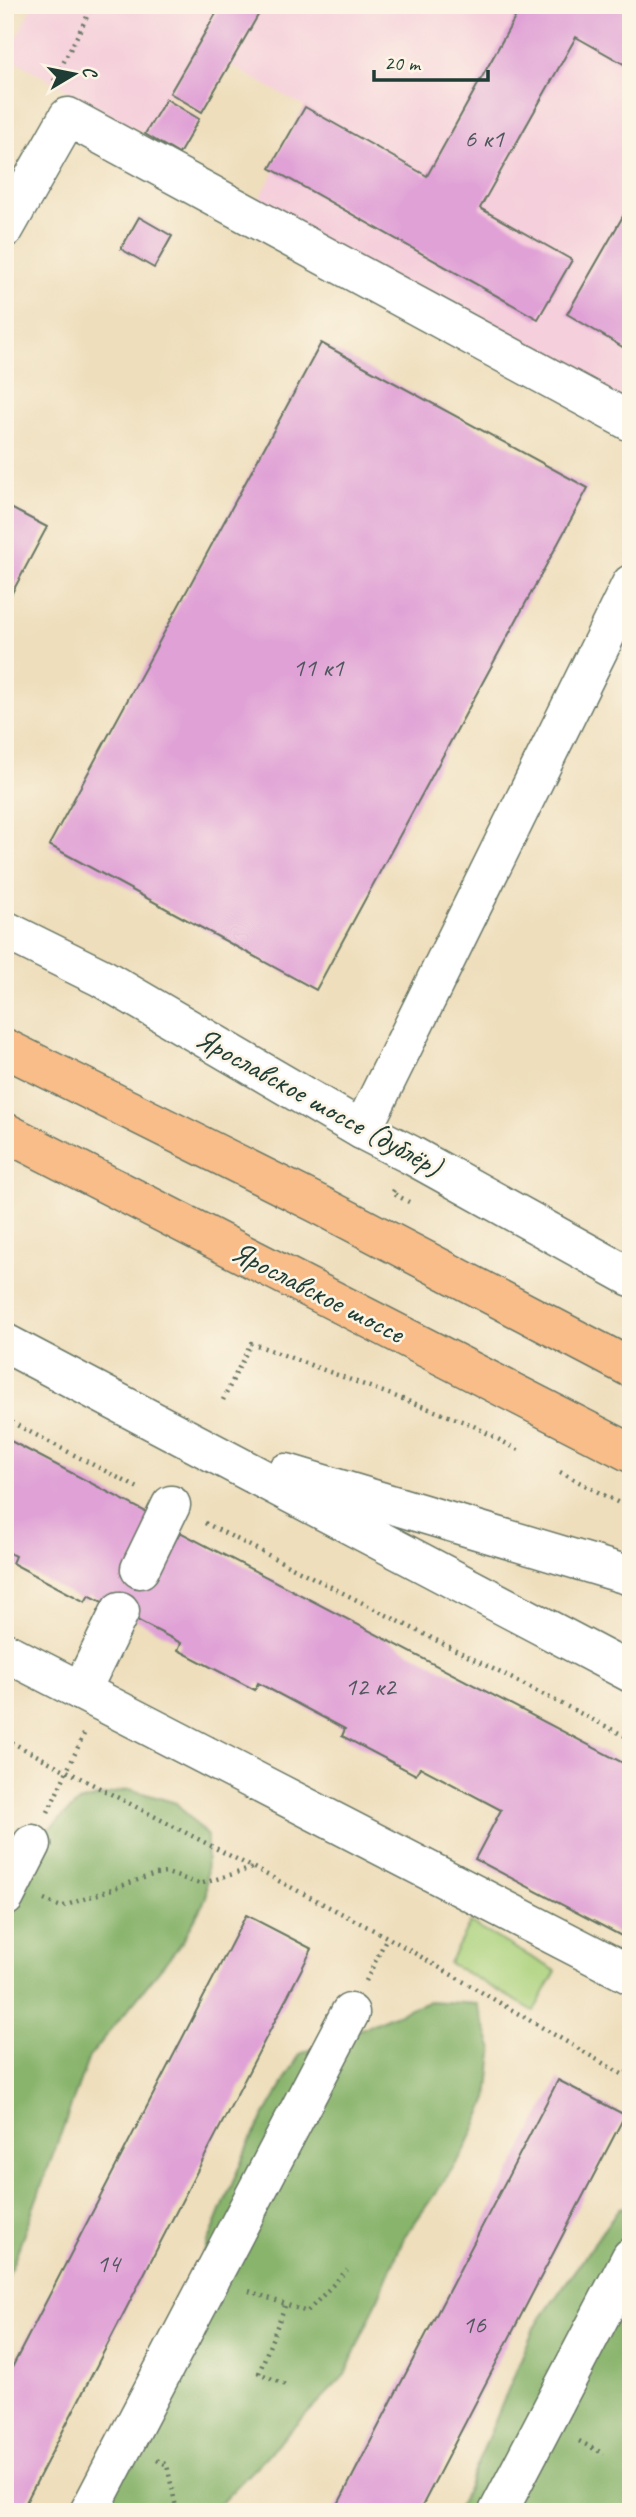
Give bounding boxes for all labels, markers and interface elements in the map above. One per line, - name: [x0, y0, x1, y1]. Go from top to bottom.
- north arrow: [38, 38, 108, 108]
- scale bar: [374, 38, 487, 82]
- text: 20 m: [384, 50, 422, 76]
- text: С: [77, 65, 103, 81]
- house number: 6 к1: [464, 122, 505, 155]
- house number: 11 к1: [293, 651, 345, 684]
- street label: Ярославское шоссе (дублёр): [189, 1019, 450, 1186]
- street label: Ярославское шоссе: [225, 1232, 413, 1353]
- house number: 12 к2: [345, 1670, 398, 1703]
- house number: 14: [96, 2247, 122, 2280]
- house number: 16: [462, 2308, 487, 2341]

